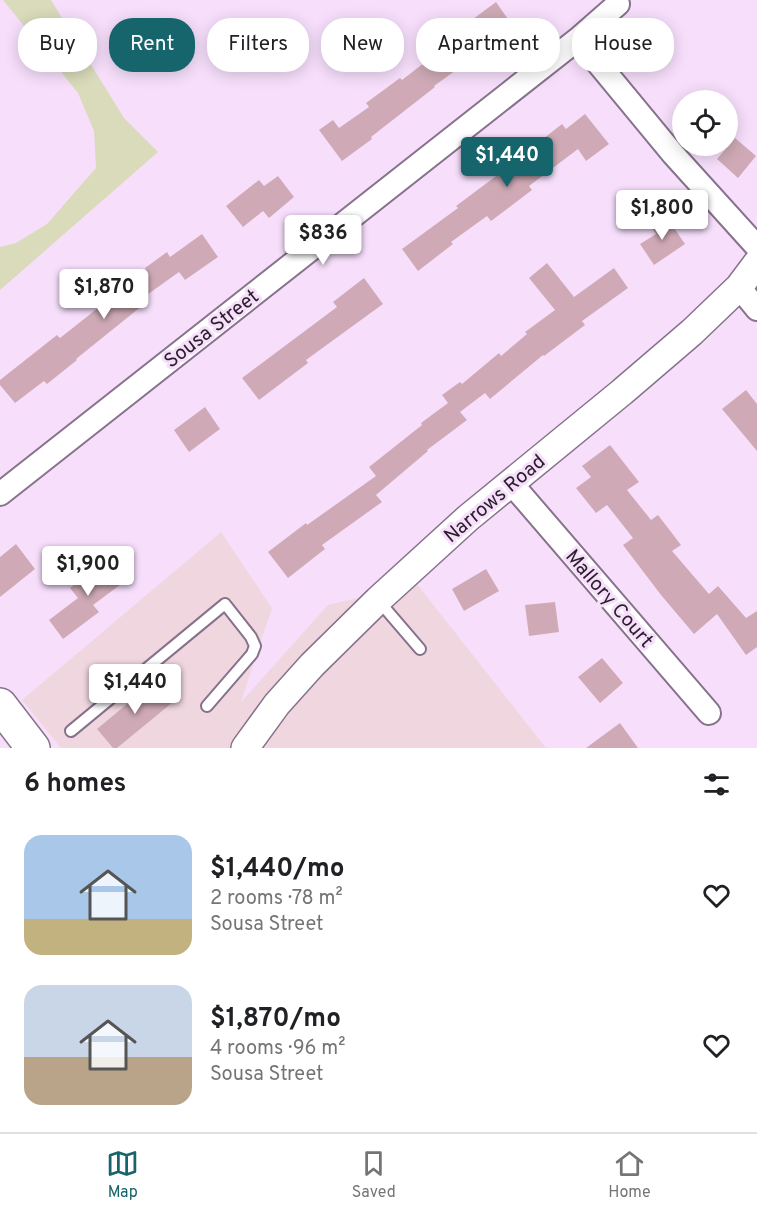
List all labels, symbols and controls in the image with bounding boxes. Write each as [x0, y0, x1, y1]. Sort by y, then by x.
chip: Buy [18, 18, 97, 72]
chip: Rent [109, 18, 195, 72]
chip: Filters [207, 18, 309, 72]
chip: New [321, 18, 404, 72]
chip: Apartment [416, 18, 560, 72]
chip: House [572, 18, 674, 72]
map controls [672, 90, 738, 156]
button: locate [672, 90, 738, 156]
pin: $1,440 [458, 137, 556, 188]
text: $1,440 [475, 143, 539, 169]
pin: $1,800 [613, 190, 711, 241]
text: $1,800 [630, 196, 694, 222]
pin: $836 [287, 215, 359, 266]
text: $836 [299, 221, 347, 247]
pin: $1,870 [55, 269, 153, 320]
text: $1,870 [73, 275, 135, 301]
street label: Sousa Street [160, 284, 265, 375]
street label: Narrows Road [439, 449, 551, 550]
street label: Mallory Court [559, 545, 658, 654]
pin: $1,900 [39, 546, 137, 597]
text: $1,900 [56, 552, 120, 578]
pin: $1,440 [86, 664, 184, 715]
text: $1,440 [103, 670, 167, 696]
text: 6 homes [24, 768, 126, 801]
icon: filters [700, 768, 733, 801]
text: $1,440/mo [210, 853, 345, 886]
icon: home [72, 859, 144, 931]
icon: heart [700, 879, 733, 912]
text: 2 rooms · 78 m² [210, 886, 343, 912]
text: Sousa Street [210, 912, 324, 938]
text: $1,870/mo [210, 1003, 341, 1036]
icon: home [72, 1009, 144, 1081]
icon: heart [700, 1029, 733, 1062]
text: 4 rooms · 96 m² [210, 1036, 345, 1062]
text: Sousa Street [210, 1062, 324, 1088]
tab: Map [106, 1147, 139, 1203]
tab: Saved [352, 1147, 396, 1203]
tab: Home [608, 1147, 651, 1203]

